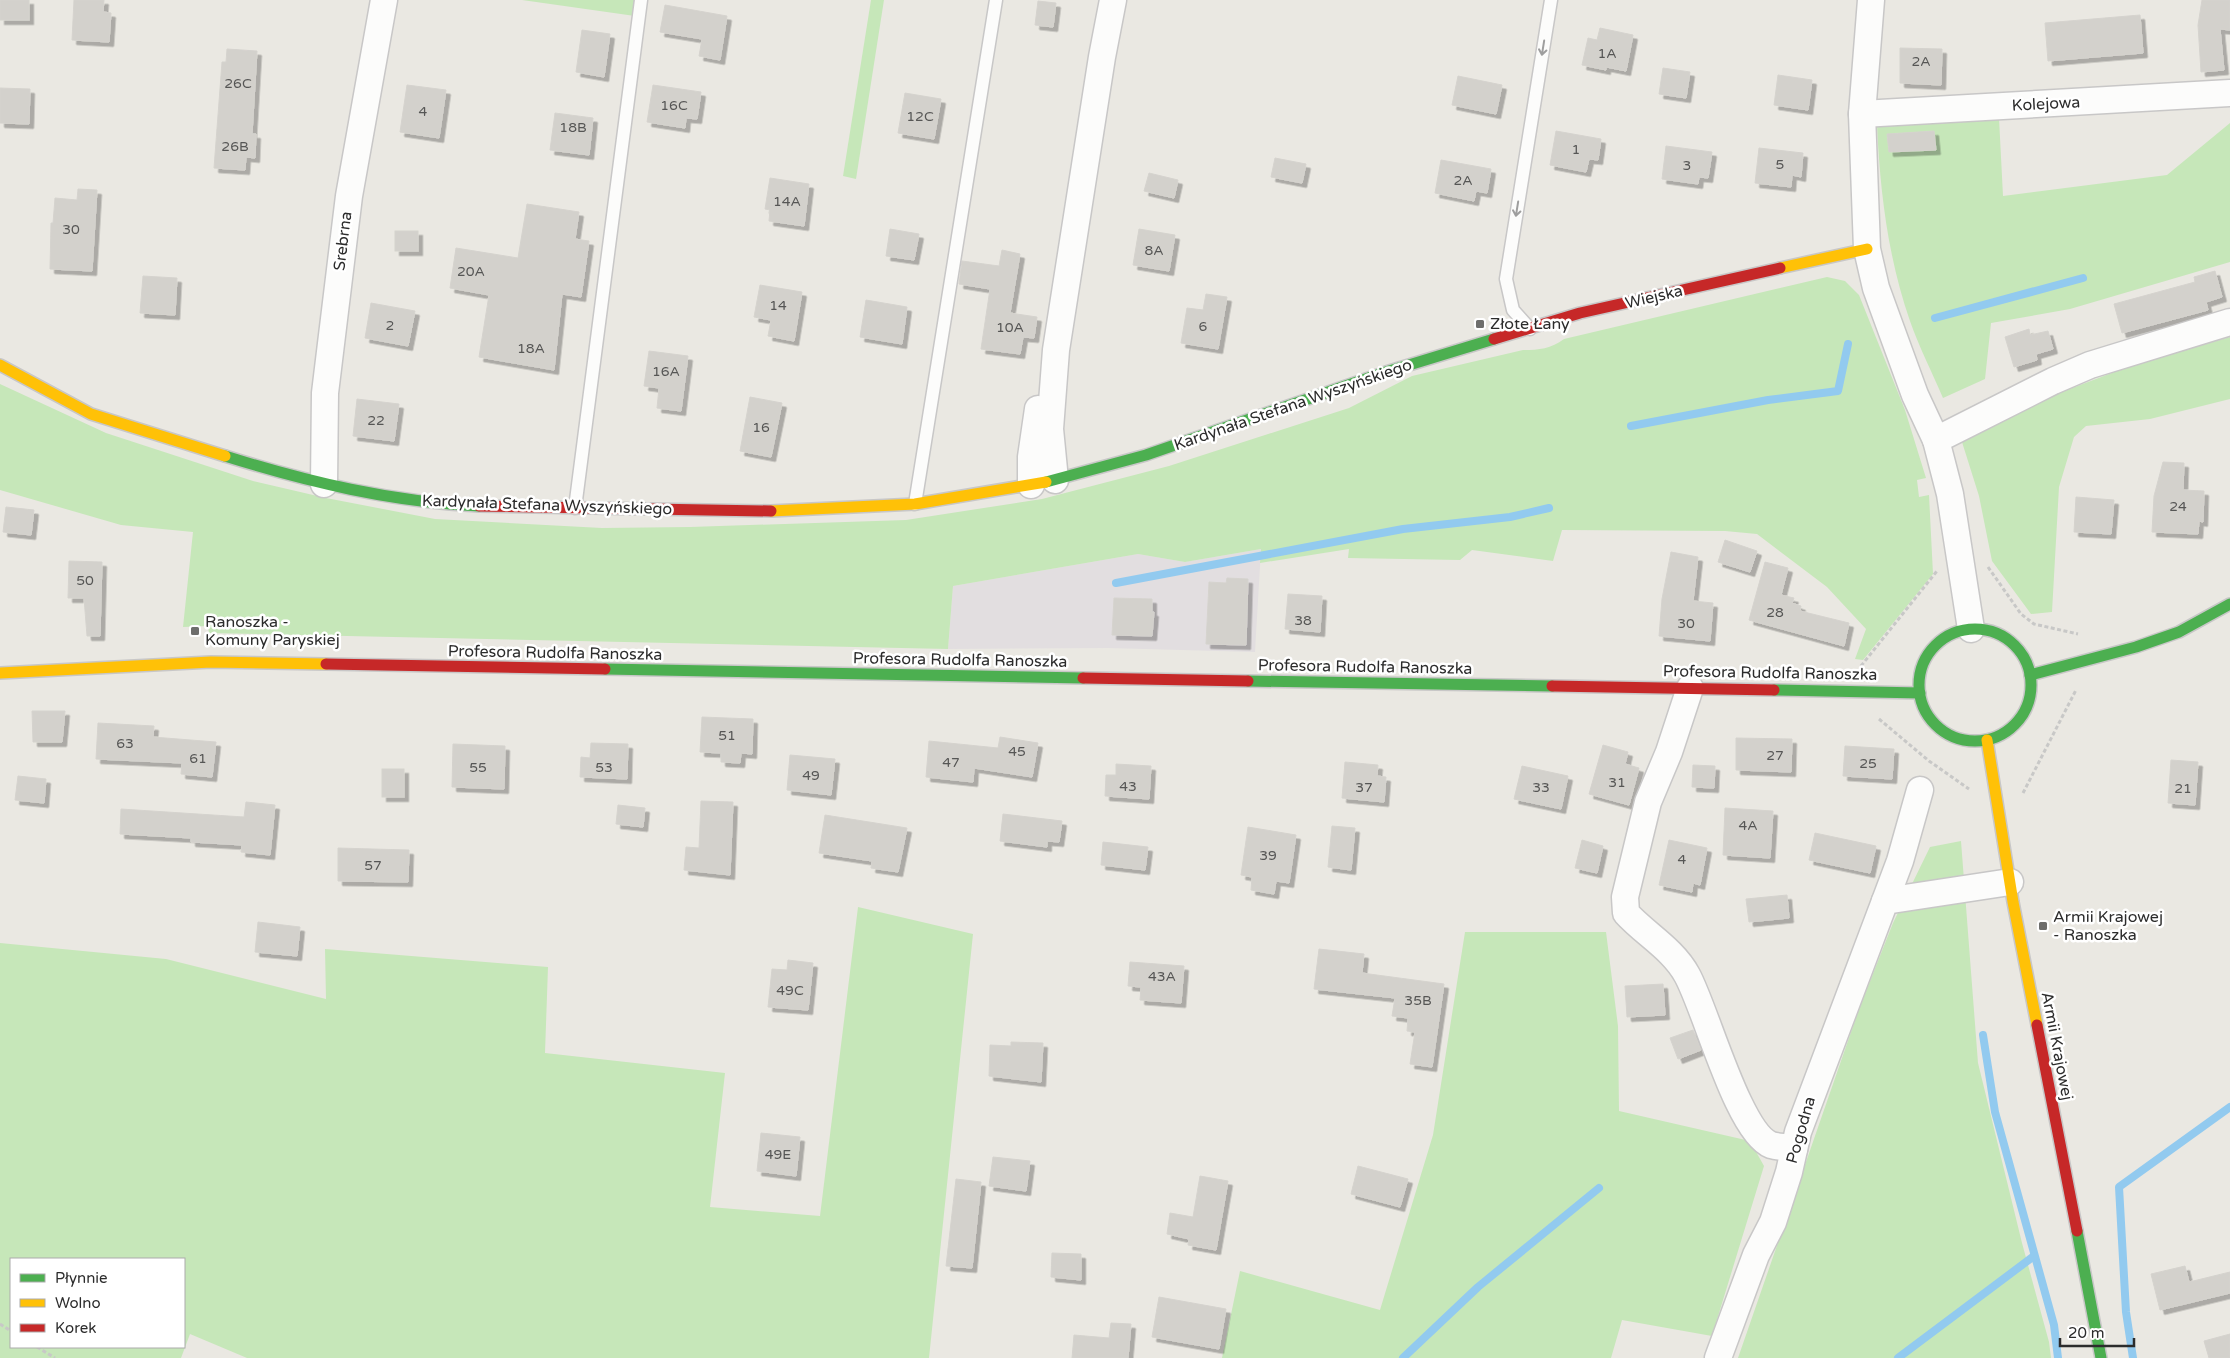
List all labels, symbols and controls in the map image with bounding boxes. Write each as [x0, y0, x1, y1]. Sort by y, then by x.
one-way arrow [1538, 40, 1548, 56]
house number: 1A [1597, 45, 1617, 62]
house number: 2A [1911, 53, 1931, 70]
house number: 26C [224, 75, 252, 92]
street label: Kolejowa [2011, 92, 2081, 116]
house number: 16C [660, 97, 688, 114]
house number: 4 [419, 103, 428, 120]
house number: 12C [906, 108, 934, 125]
house number: 18B [559, 119, 587, 136]
house number: 26B [221, 138, 249, 155]
house number: 1 [1572, 141, 1580, 158]
house number: 5 [1776, 156, 1784, 173]
house number: 3 [1683, 157, 1691, 174]
house number: 2A [1453, 172, 1473, 189]
house number: 14A [773, 193, 801, 210]
one-way arrow [1512, 200, 1522, 216]
street label: Srebrna [329, 210, 357, 272]
house number: 30 [62, 221, 80, 238]
house number: 8A [1144, 242, 1164, 259]
house number: 20A [457, 263, 485, 280]
street label: Wiejska [1623, 281, 1685, 313]
house number: 14 [769, 297, 787, 314]
place label: Złote Łany [1490, 314, 1570, 334]
house number: 2 [386, 317, 394, 334]
house number: 6 [1199, 318, 1208, 335]
marker: Złote Łany [1474, 318, 1486, 330]
house number: 10A [996, 319, 1024, 336]
house number: 18A [517, 340, 545, 357]
street label: Kardynała Stefana Wyszyńskiego [1171, 355, 1415, 455]
house number: 16A [652, 363, 680, 380]
house number: 22 [367, 412, 385, 429]
house number: 16 [752, 419, 770, 436]
street label: Kardynała Stefana Wyszyńskiego [421, 491, 673, 519]
house number: 24 [2169, 498, 2187, 515]
house number: 50 [76, 572, 94, 589]
house number: 28 [1766, 604, 1784, 621]
place label: Ranoszka - Komuny Paryskiej [205, 612, 340, 650]
house number: 38 [1294, 612, 1312, 629]
house number: 30 [1677, 615, 1695, 632]
marker: Ranoszka - Komuny Paryskiej [189, 625, 201, 637]
street label: Profesora Rudolfa Ranoszka [448, 641, 662, 665]
street label: Profesora Rudolfa Ranoszka [853, 648, 1067, 672]
street label: Profesora Rudolfa Ranoszka [1258, 655, 1472, 679]
street label: Profesora Rudolfa Ranoszka [1663, 661, 1877, 685]
house number: 51 [718, 727, 736, 744]
house number: 63 [116, 735, 134, 752]
house number: 45 [1008, 743, 1026, 760]
house number: 27 [1766, 747, 1784, 764]
house number: 61 [189, 750, 207, 767]
house number: 47 [942, 754, 960, 771]
house number: 25 [1859, 755, 1877, 772]
house number: 55 [469, 759, 487, 776]
house number: 53 [595, 759, 613, 776]
house number: 49 [802, 767, 820, 784]
house number: 31 [1608, 774, 1626, 791]
house number: 43 [1119, 778, 1137, 795]
house number: 37 [1355, 779, 1373, 796]
house number: 33 [1532, 779, 1550, 796]
house number: 21 [2174, 780, 2192, 797]
house number: 4A [1738, 817, 1758, 834]
house number: 39 [1259, 847, 1277, 864]
house number: 4 [1678, 851, 1687, 868]
house number: 57 [364, 857, 382, 874]
place label: Armii Krajowej - Ranoszka [2053, 907, 2163, 945]
marker: Armii Krajowej - Ranoszka [2037, 920, 2049, 932]
house number: 43A [1148, 968, 1176, 985]
house number: 49C [776, 982, 804, 999]
street label: Armii Krajowej [2037, 990, 2077, 1102]
house number: 35B [1404, 992, 1432, 1009]
street label: Pogodna [1782, 1094, 1820, 1166]
house number: 49E [765, 1146, 791, 1163]
legend [10, 1258, 185, 1348]
text: Płynnie [55, 1269, 108, 1287]
text: Wolno [55, 1294, 101, 1312]
scale bar [2060, 1316, 2134, 1348]
text: Korek [55, 1319, 96, 1337]
text: 20 m [2068, 1324, 2105, 1342]

